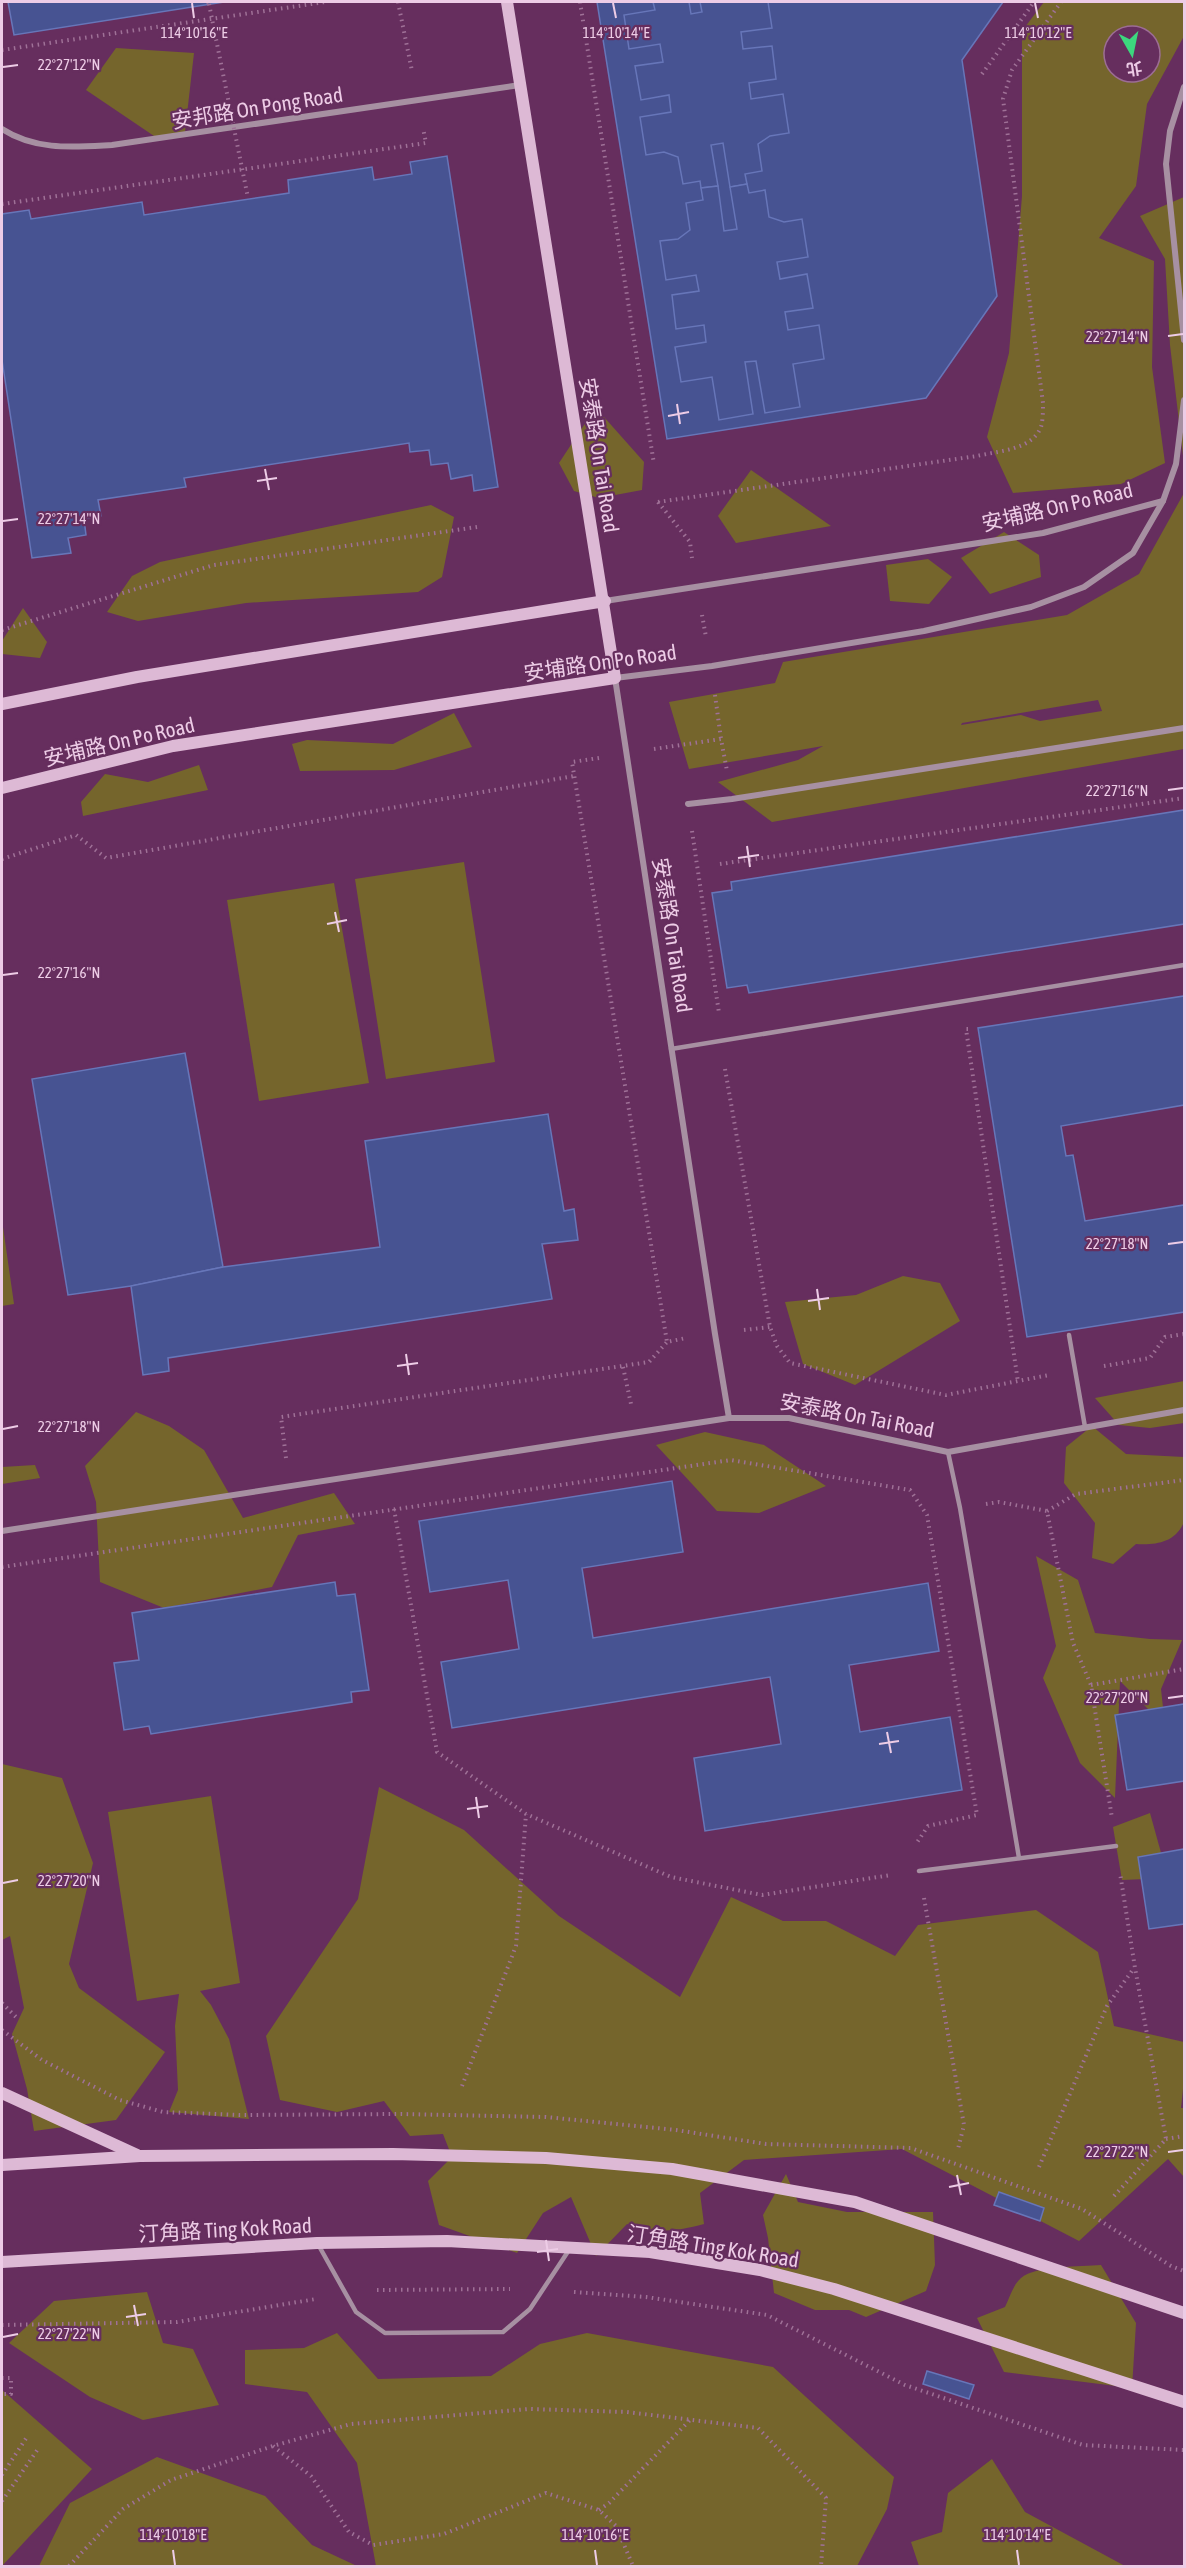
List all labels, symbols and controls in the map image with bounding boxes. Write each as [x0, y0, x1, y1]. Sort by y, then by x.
text: 114°10'16"E [160, 24, 228, 41]
text: 114°10'14"E [582, 24, 650, 41]
text: 114°10'12"E [1004, 24, 1072, 41]
north arrow [1102, 24, 1162, 84]
text: 22°27'12"N [38, 56, 100, 73]
text: 北 [1125, 59, 1144, 79]
street label: 安邦路 On Pong Road [170, 82, 344, 132]
text: 22°27'14"N [1086, 328, 1148, 345]
street label: 安泰路 On Tai Road [576, 376, 624, 534]
street label: 安埔路 On Po Road [979, 477, 1135, 535]
text: 22°27'14"N [38, 510, 100, 527]
street label: 安埔路 On Po Road [522, 639, 678, 685]
street label: 安埔路 On Po Road [41, 712, 197, 770]
text: 22°27'16"N [1086, 782, 1148, 799]
street label: 安泰路 On Tai Road [649, 856, 697, 1014]
text: 22°27'16"N [38, 964, 100, 981]
text: 22°27'18"N [1086, 1235, 1148, 1252]
street label: 安泰路 On Tai Road [778, 1388, 936, 1442]
text: 22°27'18"N [38, 1418, 100, 1435]
text: 22°27'20"N [1086, 1689, 1148, 1706]
text: 22°27'20"N [38, 1872, 100, 1889]
text: 22°27'22"N [1086, 2143, 1148, 2160]
street label: 汀角路 Ting Kok Road [138, 2212, 312, 2246]
street label: 汀角路 Ting Kok Road [625, 2221, 801, 2271]
text: 22°27'22"N [38, 2325, 100, 2342]
text: 114°10'18"E [139, 2526, 207, 2543]
text: 114°10'16"E [561, 2526, 629, 2543]
text: 114°10'14"E [983, 2526, 1051, 2543]

